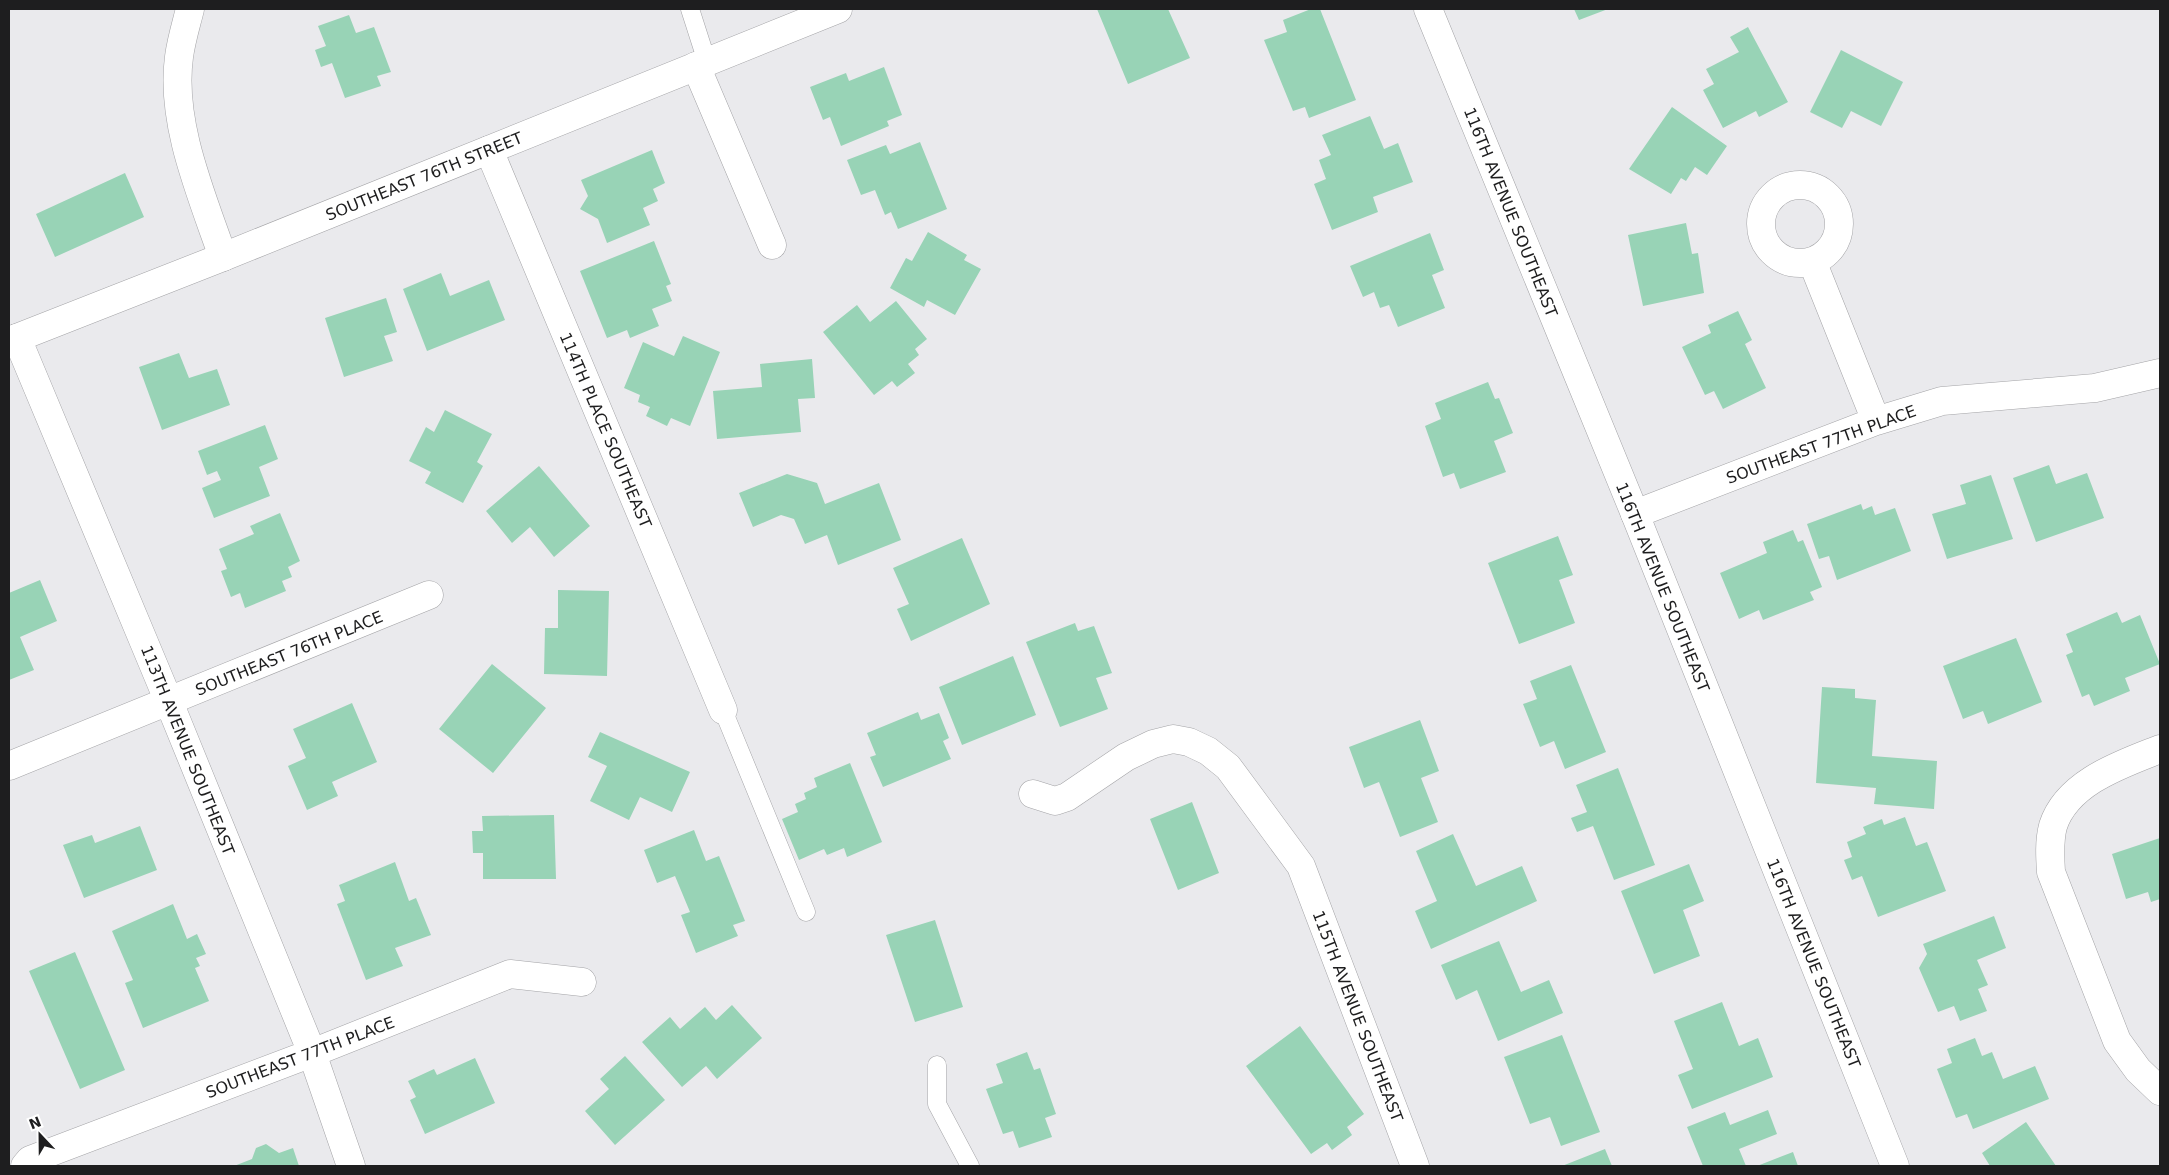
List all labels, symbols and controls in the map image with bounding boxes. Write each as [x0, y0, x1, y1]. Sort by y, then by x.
street label: 116TH AVENUE SOUTHEAST [1460, 105, 1561, 320]
street label: SOUTHEAST 76TH STREET [323, 128, 526, 225]
street label: 114TH PLACE SOUTHEAST [556, 330, 656, 531]
street label: SOUTHEAST 77TH PLACE [1724, 401, 1919, 488]
street label: 116TH AVENUE SOUTHEAST [1612, 480, 1713, 695]
street label: SOUTHEAST 76TH PLACE [193, 607, 386, 700]
street label: 113TH AVENUE SOUTHEAST [137, 643, 238, 858]
street label: 116TH AVENUE SOUTHEAST [1763, 856, 1864, 1071]
street label: 115TH AVENUE SOUTHEAST [1308, 908, 1407, 1125]
street label: SOUTHEAST 77TH PLACE [203, 1013, 397, 1102]
north arrow [15, 1110, 65, 1160]
text: N [27, 1113, 44, 1133]

